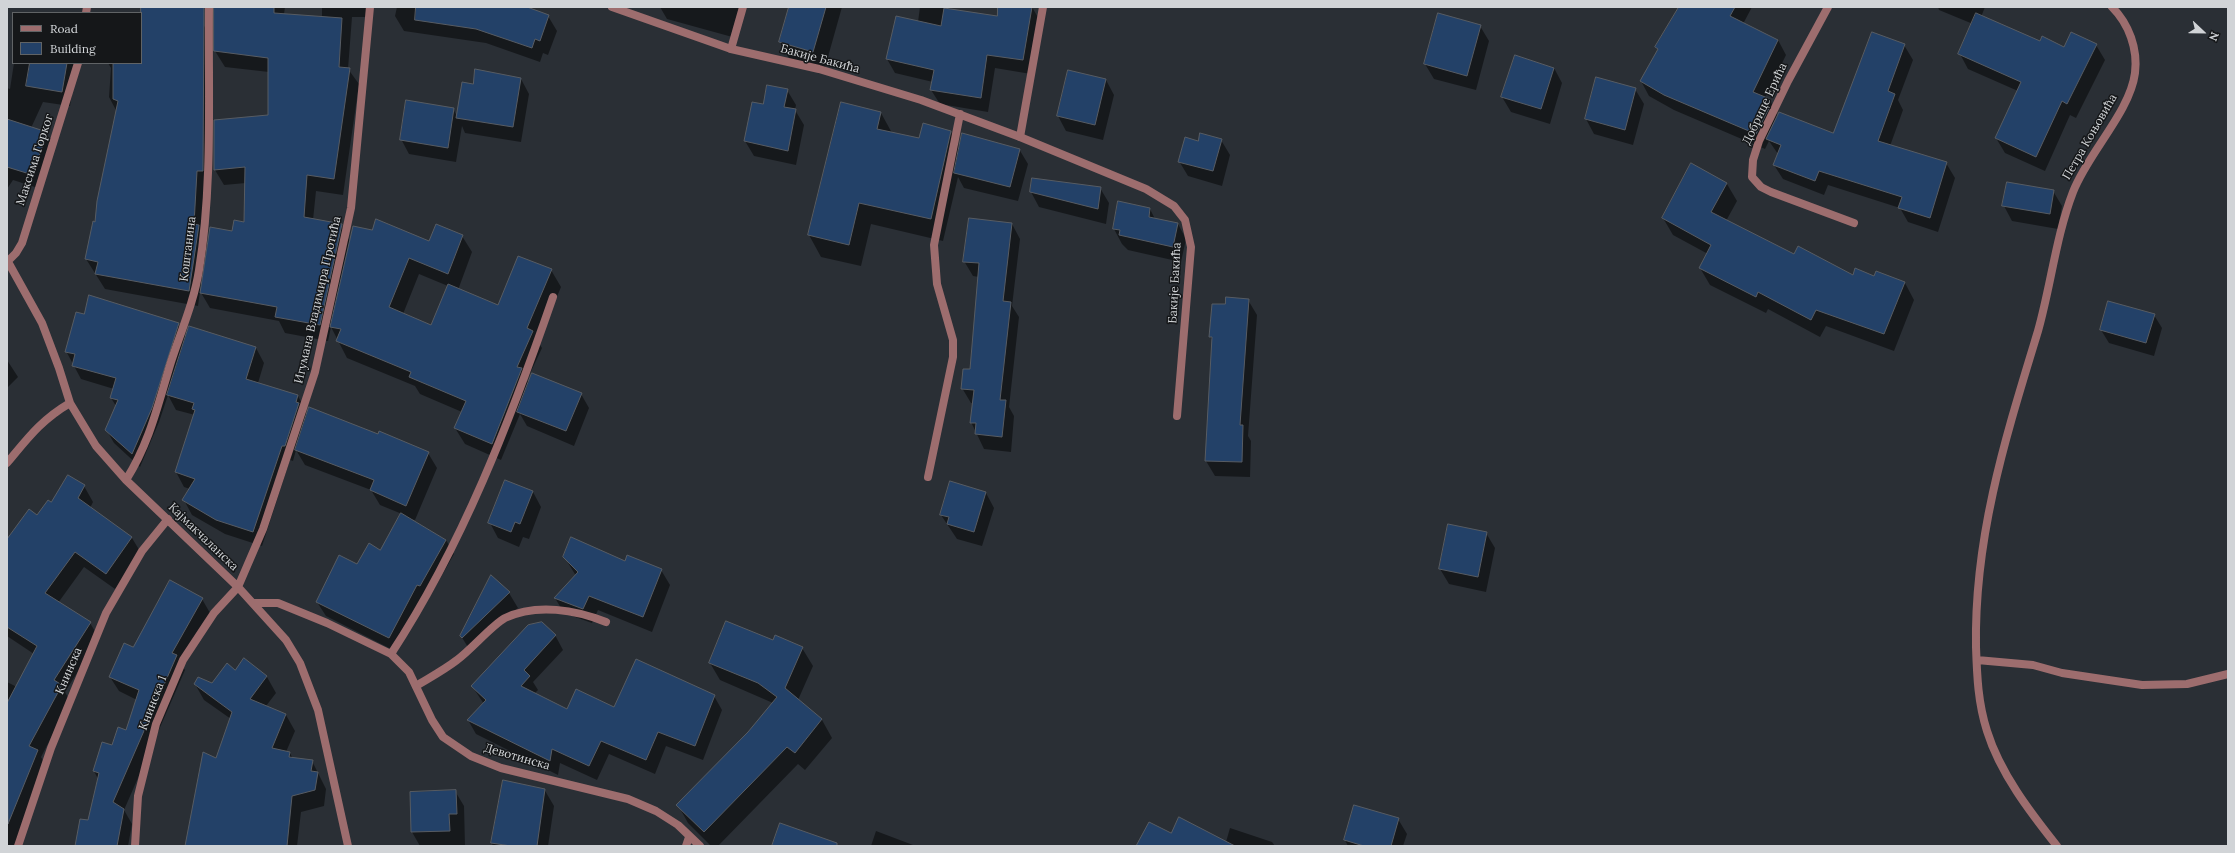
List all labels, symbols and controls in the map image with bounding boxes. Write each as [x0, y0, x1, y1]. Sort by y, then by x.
legend [12, 12, 142, 64]
north arrow [2183, 12, 2223, 52]
text: Road [50, 21, 78, 36]
text: N [2206, 30, 2222, 43]
text: Building [50, 41, 96, 56]
street label: Бакије Бакића [779, 42, 861, 76]
street label: Добрице Ерића [1740, 61, 1790, 147]
street label: Петра Коњовића [2060, 92, 2120, 182]
street label: Максима Горког [13, 113, 57, 207]
street label: Коштанина [177, 215, 199, 283]
street label: Игумана Владимира Протића [292, 215, 344, 385]
street label: Бакије Бакића [1166, 242, 1184, 324]
street label: Кајмакчаланска [165, 500, 241, 574]
street label: Книнска [53, 645, 85, 697]
street label: Книнска 1 [136, 674, 170, 732]
street label: Девотинска [482, 741, 552, 773]

